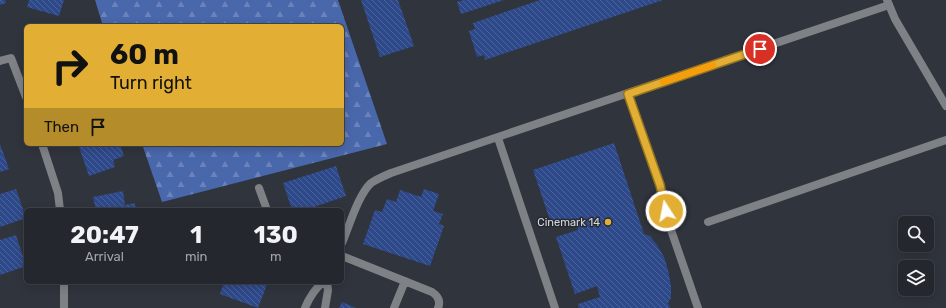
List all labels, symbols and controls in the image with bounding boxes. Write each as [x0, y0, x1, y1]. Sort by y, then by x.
pin [743, 32, 777, 66]
text: 60 m [110, 38, 179, 71]
icon: arrive [749, 38, 771, 60]
icon: right [44, 40, 96, 92]
text: Turn right [110, 72, 192, 94]
icon: arrive [87, 116, 109, 138]
text: Then [44, 118, 79, 136]
position arrow [645, 190, 687, 232]
place label: Cinemark 14 [537, 216, 600, 229]
map controls [898, 216, 934, 296]
button: search [898, 216, 934, 252]
marker: Cinemark 14 [603, 217, 613, 227]
text: 20:47 [70, 221, 139, 249]
text: 1 [190, 221, 202, 249]
text: 130 [254, 221, 298, 249]
text: Arrival [85, 249, 124, 264]
text: min [185, 249, 208, 264]
text: m [270, 249, 282, 264]
button: layers [898, 260, 934, 296]

